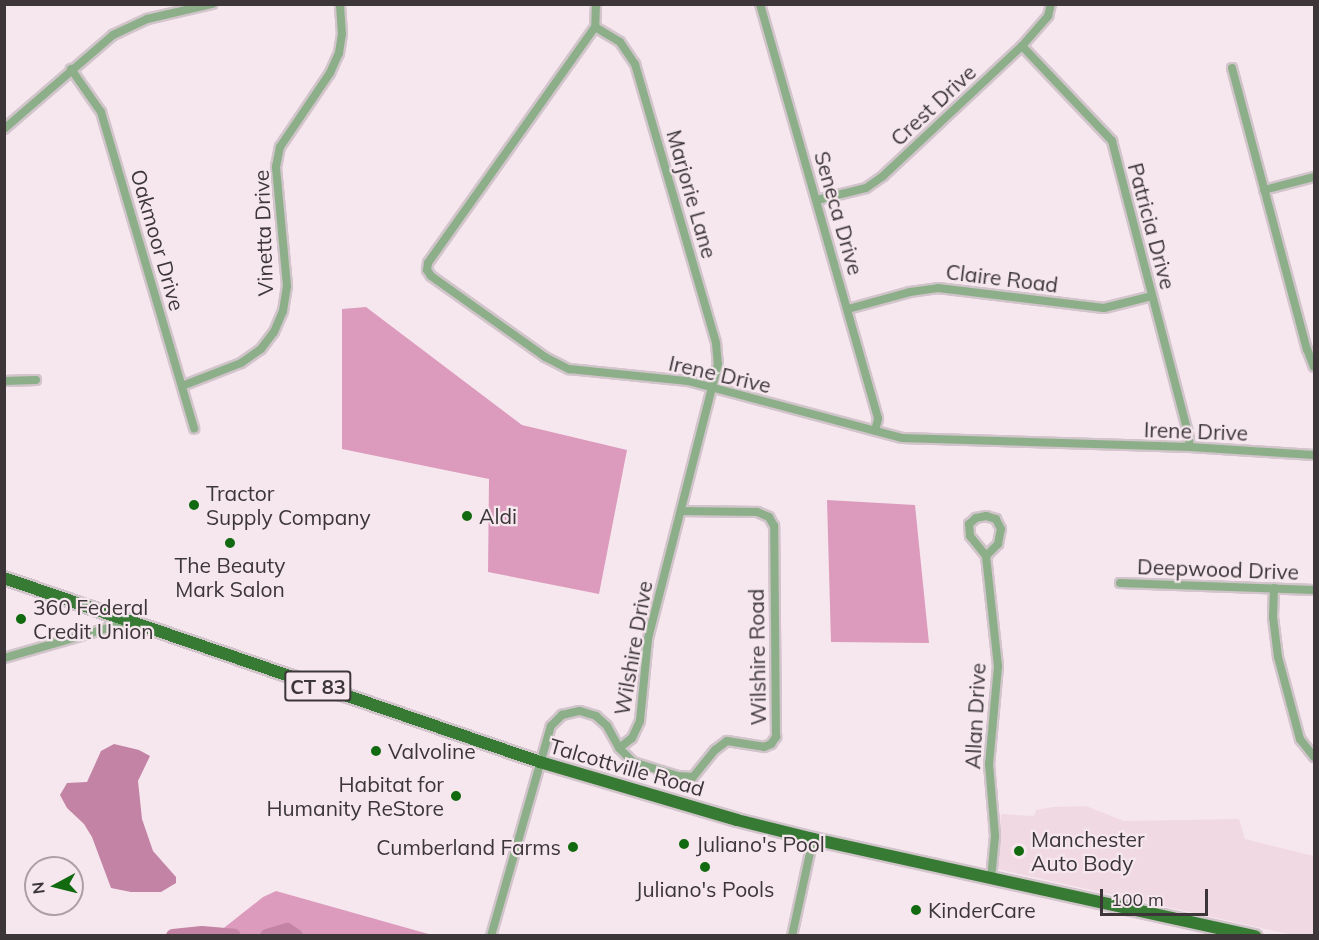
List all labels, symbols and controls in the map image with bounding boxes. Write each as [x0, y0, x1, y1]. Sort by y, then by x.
street label: Crest Drive [885, 59, 981, 151]
street label: Marjorie Lane [662, 127, 722, 261]
street label: Seneca Drive [809, 148, 869, 278]
street label: Patricia Drive [1123, 160, 1181, 292]
street label: Oakmoor Drive [126, 166, 190, 314]
street label: Vinetta Drive [248, 169, 278, 297]
street label: Claire Road [944, 259, 1060, 297]
street label: Irene Drive [666, 350, 774, 398]
street label: Irene Drive [1143, 417, 1249, 445]
place label: Tractor Supply Company [206, 480, 371, 530]
marker: Tractor Supply Company [187, 498, 201, 512]
place label: Aldi [479, 503, 517, 529]
marker: Aldi [460, 509, 474, 523]
marker: The Beauty Mark Salon [223, 536, 237, 550]
place label: The Beauty Mark Salon [175, 552, 285, 602]
street label: Deepwood Drive [1137, 554, 1299, 584]
street label: Wilshire Drive [609, 579, 657, 717]
street label: Wilshire Road [743, 588, 771, 726]
place label: 360 Federal Credit Union [33, 594, 154, 644]
marker: 360 Federal Credit Union [14, 612, 28, 626]
street label: Allan Drive [960, 662, 990, 770]
road number: CT 83 [284, 669, 352, 703]
street label: Talcottville Road [547, 733, 707, 801]
place label: Valvoline [388, 738, 476, 764]
marker: Valvoline [369, 744, 383, 758]
place label: Habitat for Humanity ReStore [266, 771, 444, 821]
marker: Habitat for Humanity ReStore [449, 789, 463, 803]
place label: Manchester Auto Body [1031, 826, 1145, 876]
place label: Juliano's Pool [696, 831, 825, 857]
place label: Cumberland Farms [376, 834, 561, 860]
marker: Juliano's Pool [677, 837, 691, 851]
marker: Cumberland Farms [566, 840, 580, 854]
marker: Manchester Auto Body [1012, 844, 1026, 858]
north arrow [24, 856, 84, 916]
marker: Juliano's Pools [698, 860, 712, 874]
place label: Juliano's Pools [635, 876, 775, 902]
scale bar [1103, 877, 1211, 915]
text: N [27, 881, 49, 895]
text: 100 m [1111, 888, 1164, 911]
place label: KinderCare [928, 897, 1036, 923]
marker: KinderCare [909, 903, 923, 917]

